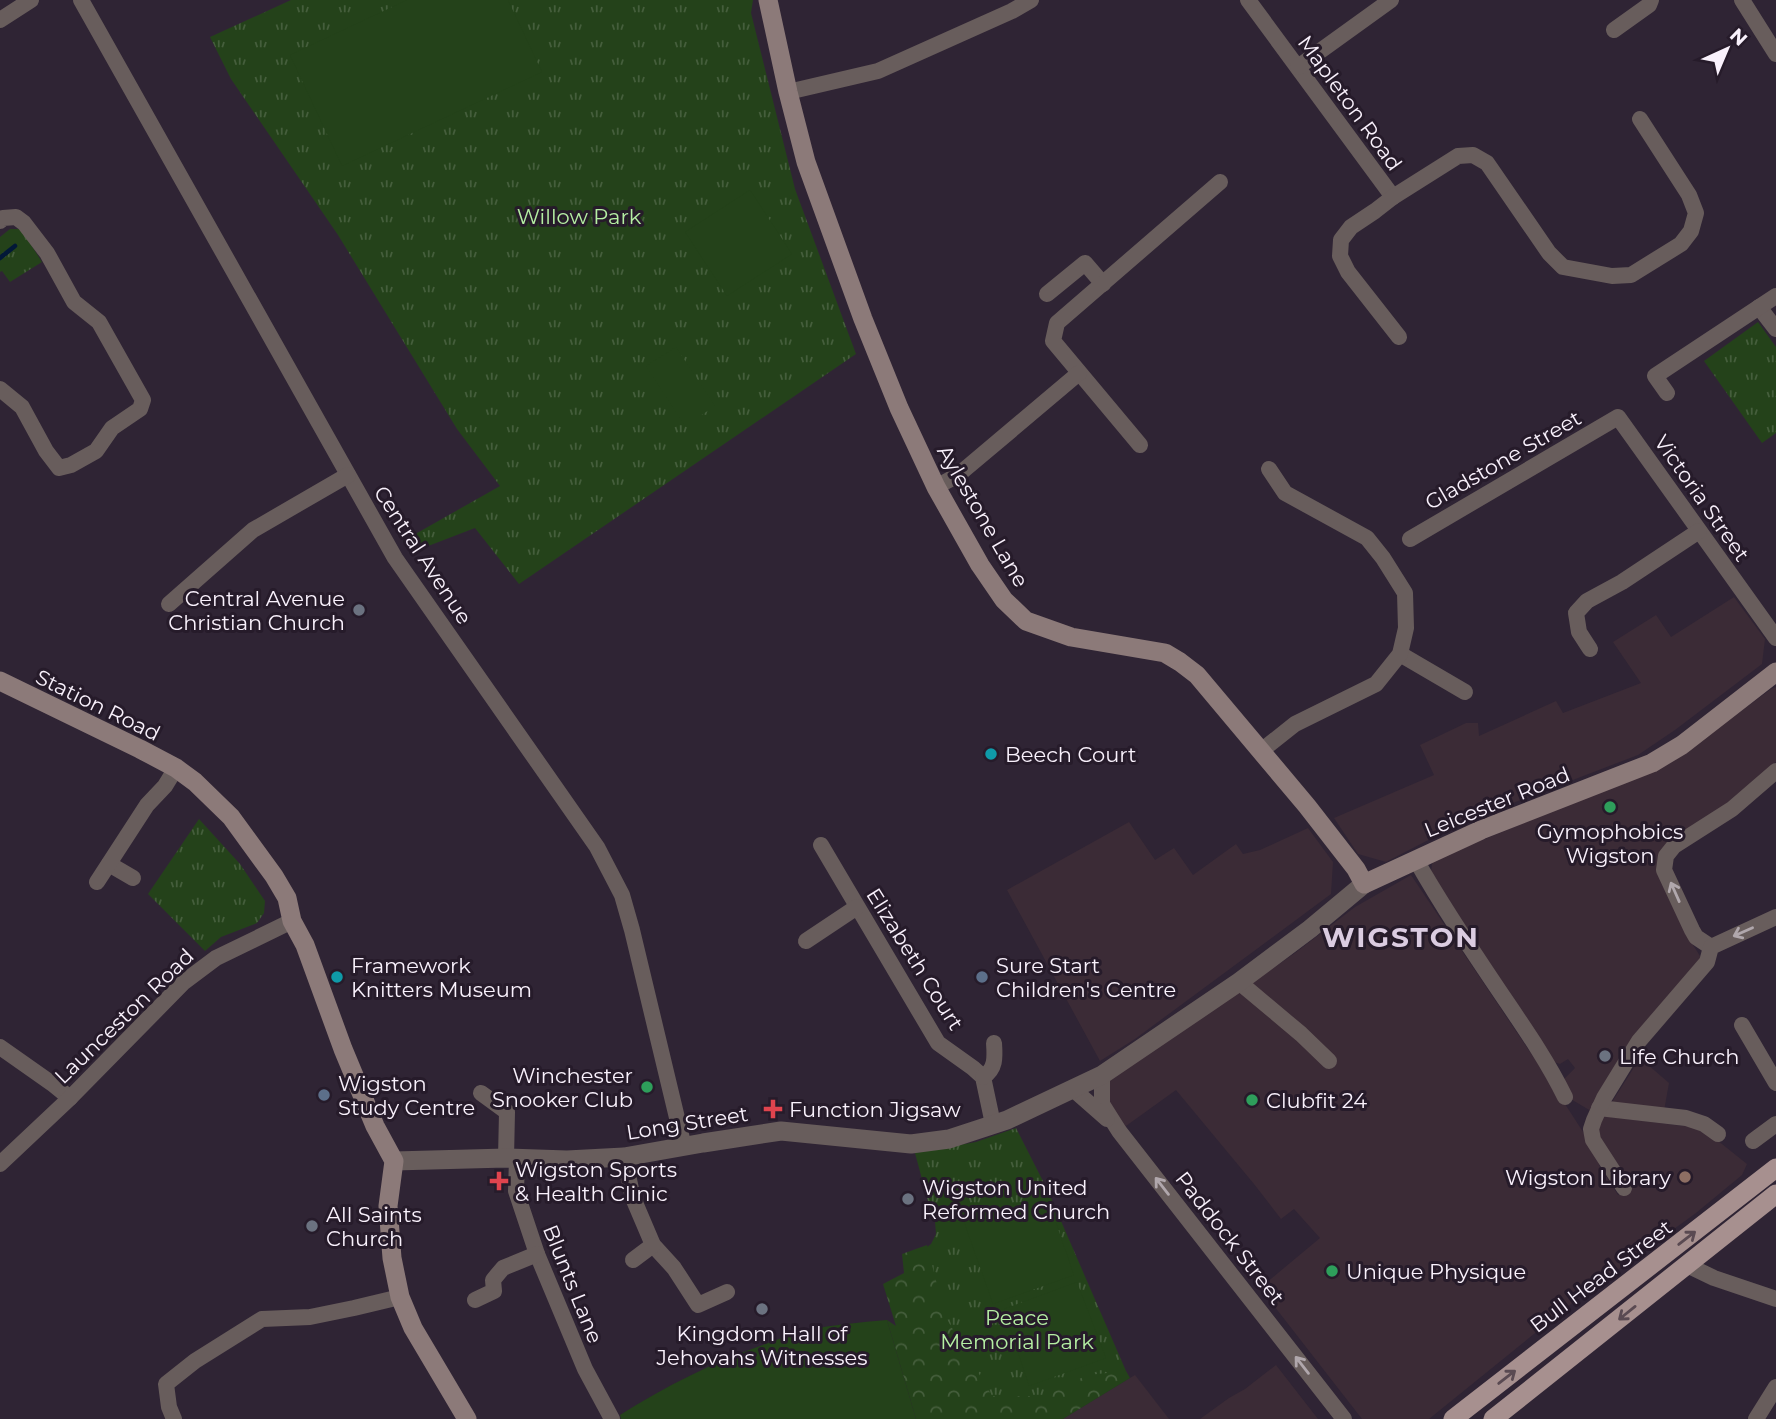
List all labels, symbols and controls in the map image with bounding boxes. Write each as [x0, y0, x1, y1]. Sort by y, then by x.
north arrow [1692, 14, 1762, 84]
text: N [1725, 24, 1752, 51]
street label: Mapleton Road [1293, 31, 1407, 175]
park label: Willow Park [517, 204, 642, 229]
street label: Gladstone Street [1421, 405, 1585, 515]
street label: Victoria Street [1649, 430, 1755, 566]
street label: Aylestone Lane [932, 441, 1034, 591]
street label: Central Avenue [369, 481, 477, 629]
place label: Central Avenue Christian Church [168, 586, 345, 635]
marker: Central Avenue Christian Church [351, 602, 367, 618]
street label: Station Road [32, 664, 164, 746]
place label: Beech Court [1005, 742, 1137, 767]
marker: Beech Court [983, 746, 999, 762]
street label: Leicester Road [1421, 761, 1573, 843]
marker: Gymophobics Wigston [1602, 799, 1618, 815]
place label: Gymophobics Wigston [1537, 819, 1683, 868]
one-way arrow [1667, 882, 1680, 903]
street label: Elizabeth Court [861, 883, 969, 1035]
district label: WIGSTON [1322, 920, 1480, 954]
one-way arrow [1733, 926, 1755, 939]
street label: Launceston Road [49, 943, 199, 1089]
place label: Framework Knitters Museum [351, 953, 532, 1002]
place label: Sure Start Children's Centre [996, 953, 1176, 1002]
marker: Framework Knitters Museum [329, 969, 345, 985]
marker: Sure Start Children's Centre [974, 969, 990, 985]
place label: Life Church [1619, 1044, 1739, 1069]
marker: Life Church [1597, 1048, 1613, 1064]
place label: Winchester Snooker Club [492, 1063, 633, 1112]
place label: Wigston Study Centre [338, 1071, 475, 1120]
marker: Winchester Snooker Club [639, 1079, 655, 1095]
marker: Wigston Study Centre [316, 1087, 332, 1103]
place label: Clubfit 24 [1266, 1088, 1367, 1113]
marker: Clubfit 24 [1244, 1092, 1260, 1108]
place label: Function Jigsaw [789, 1097, 961, 1122]
marker: Function Jigsaw [763, 1099, 783, 1119]
street label: Long Street [624, 1101, 750, 1145]
place label: Wigston Sports & Health Clinic [515, 1157, 677, 1206]
place label: Wigston Library [1505, 1165, 1672, 1190]
street label: Paddock Street [1170, 1166, 1290, 1310]
marker: Wigston Library [1677, 1169, 1693, 1185]
marker: Wigston Sports & Health Clinic [489, 1171, 509, 1191]
place label: Wigston United Reformed Church [922, 1175, 1110, 1224]
one-way arrow [1155, 1177, 1170, 1196]
marker: Wigston United Reformed Church [900, 1191, 916, 1207]
place label: All Saints Church [326, 1202, 422, 1251]
street label: Bull Head Street [1525, 1214, 1677, 1338]
marker: All Saints Church [304, 1218, 320, 1234]
street label: Blunts Lane [538, 1221, 608, 1347]
one-way arrow [1678, 1231, 1696, 1246]
place label: Unique Physique [1346, 1259, 1526, 1284]
marker: Unique Physique [1324, 1263, 1340, 1279]
marker: Kingdom Hall of Jehovahs Witnesses [754, 1301, 770, 1317]
park label: Peace Memorial Park [940, 1305, 1094, 1354]
one-way arrow [1618, 1305, 1636, 1321]
place label: Kingdom Hall of Jehovahs Witnesses [656, 1321, 867, 1370]
one-way arrow [1295, 1357, 1310, 1375]
one-way arrow [1497, 1369, 1515, 1384]

